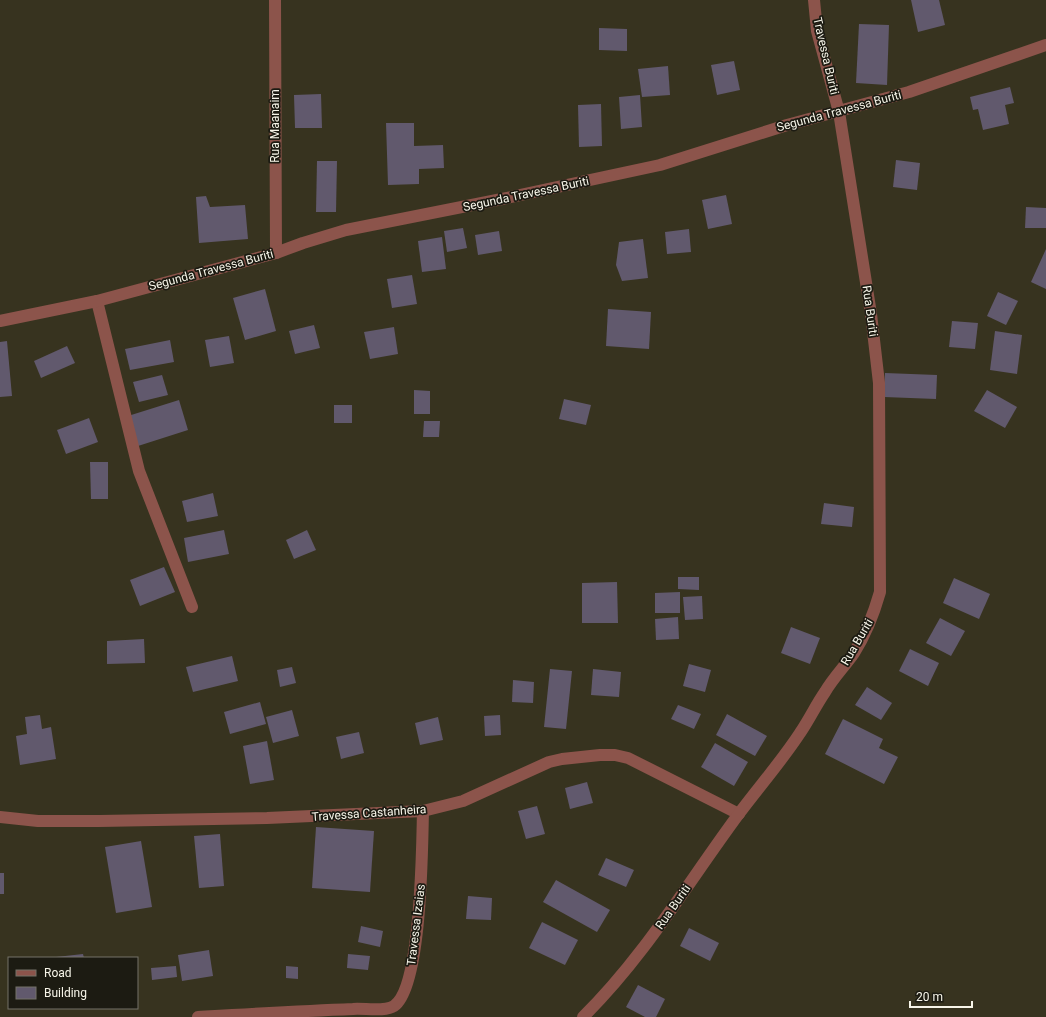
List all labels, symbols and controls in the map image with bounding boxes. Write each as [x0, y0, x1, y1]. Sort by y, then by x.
street label: Travessa Buriti [810, 16, 842, 96]
street label: Segunda Travessa Buriti [775, 88, 903, 134]
street label: Rua Maanaim [268, 89, 282, 163]
street label: Segunda Travessa Buriti [462, 174, 590, 214]
street label: Segunda Travessa Buriti [147, 247, 275, 293]
street label: Rua Buriti [859, 285, 881, 338]
street label: Rua Buriti [838, 616, 876, 668]
street label: Travessa Castanheira [311, 802, 427, 824]
street label: Rua Buriti [653, 882, 694, 932]
street label: Travessa Izaias [404, 883, 428, 967]
legend [8, 957, 138, 1009]
text: Road [44, 966, 72, 980]
scale bar [910, 983, 972, 1009]
text: Building [44, 986, 87, 1000]
text: 20 m [916, 990, 943, 1004]

